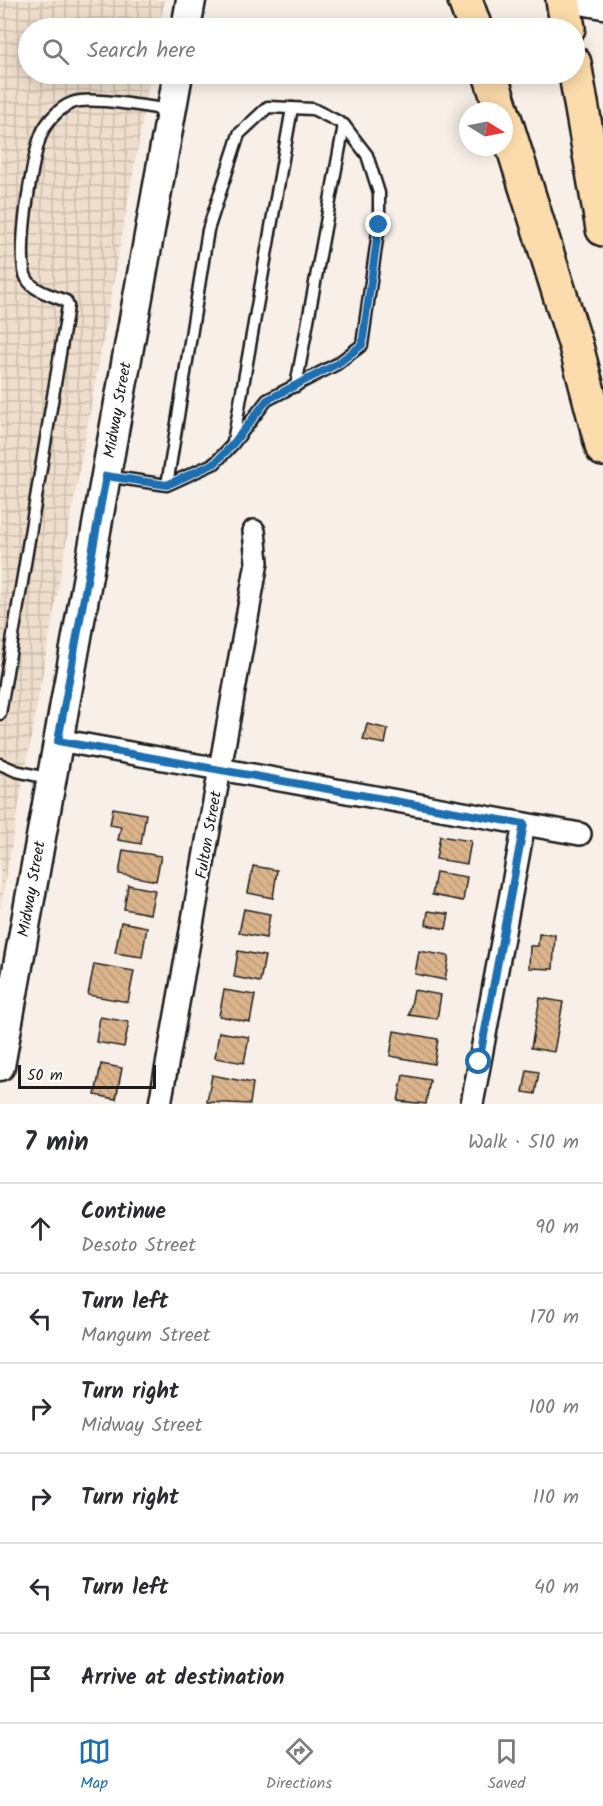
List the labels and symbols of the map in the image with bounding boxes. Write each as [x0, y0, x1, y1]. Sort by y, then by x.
north arrow [459, 102, 513, 156]
route end [365, 211, 391, 237]
street label: Midway Street [97, 359, 139, 460]
street label: Fulton Street [189, 788, 229, 881]
street label: Midway Street [11, 838, 53, 939]
route start [465, 1048, 491, 1074]
scale bar [18, 1062, 156, 1090]

